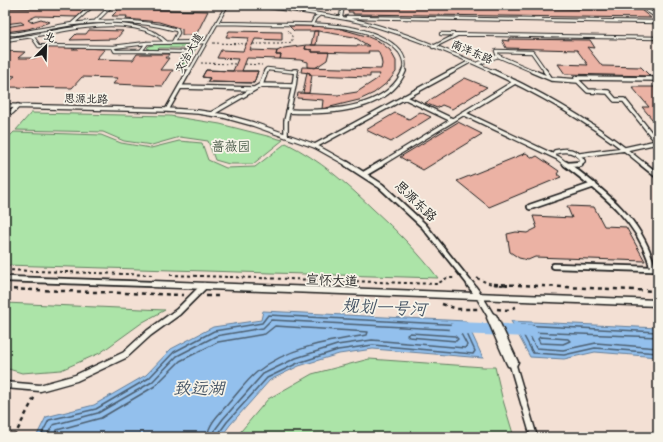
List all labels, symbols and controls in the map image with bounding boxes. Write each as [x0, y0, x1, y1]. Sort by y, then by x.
north arrow [26, 26, 66, 66]
text: 北 [41, 26, 58, 48]
street label: 文治大道 [170, 29, 208, 77]
street label: 南洋东路 [448, 35, 496, 69]
street label: 思源北路 [64, 89, 108, 109]
park label: 蔷薇园 [211, 135, 251, 158]
street label: 思源东路 [389, 175, 443, 227]
street label: 宣怀大道 [306, 268, 358, 292]
water label: 规划一号河 [341, 290, 430, 324]
water label: 致远湖 [174, 373, 226, 403]

